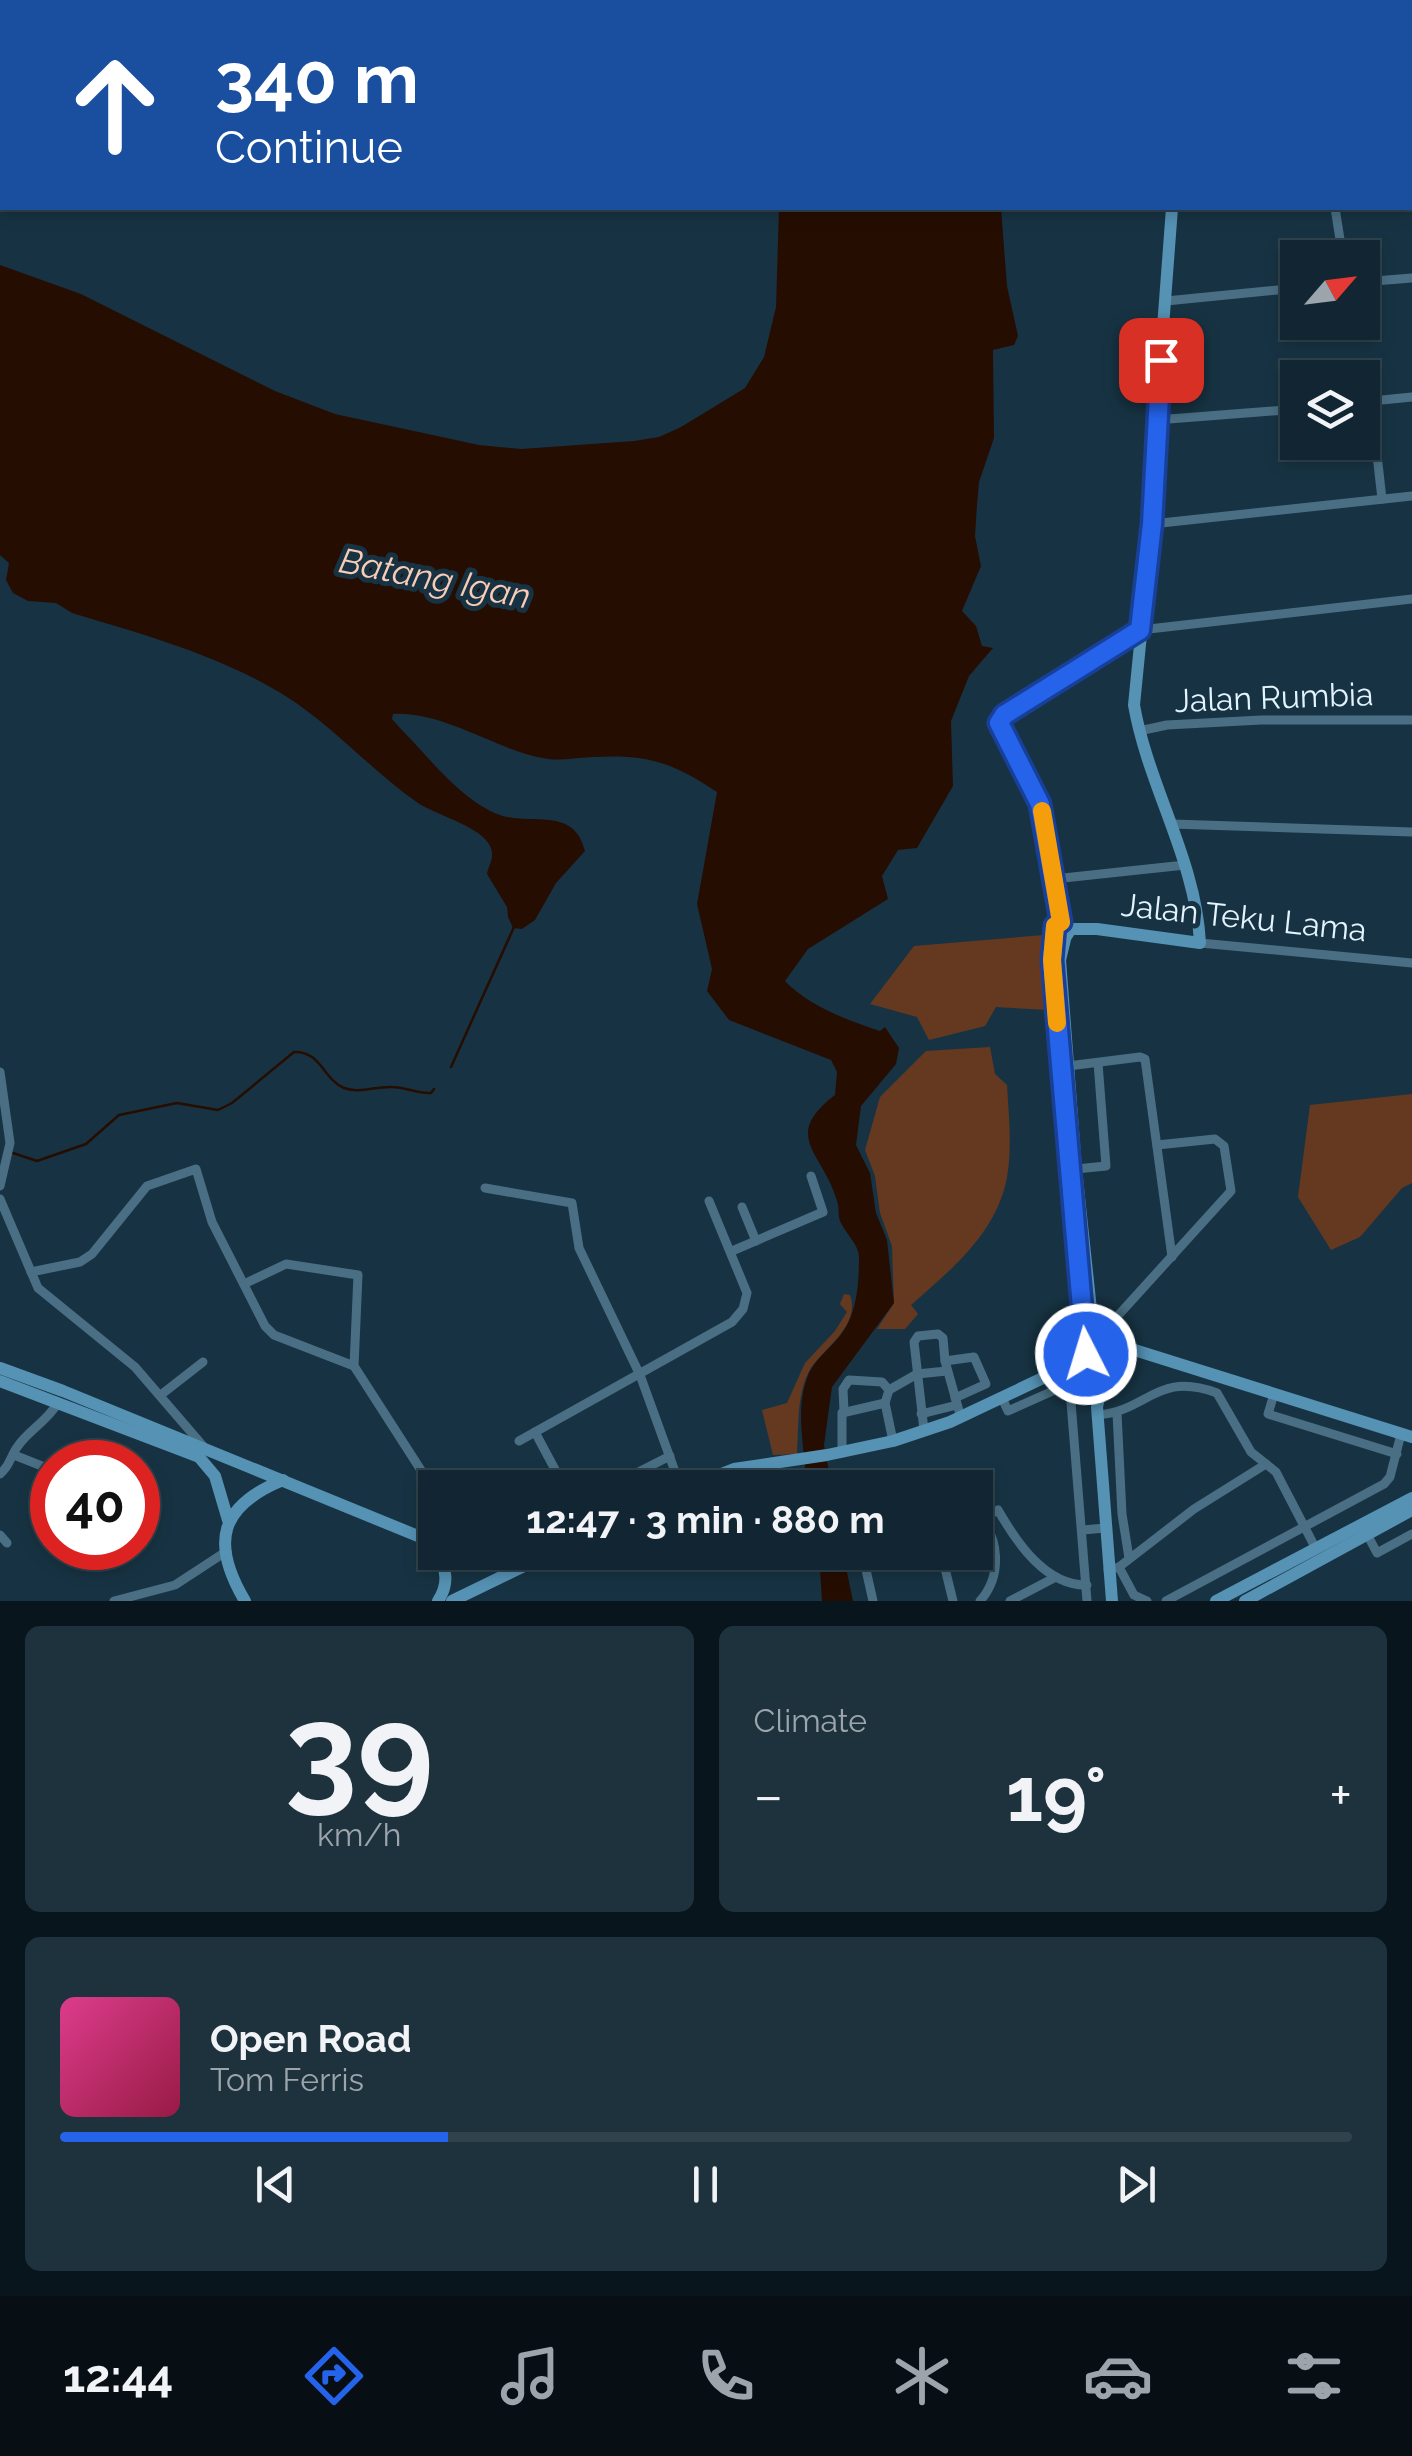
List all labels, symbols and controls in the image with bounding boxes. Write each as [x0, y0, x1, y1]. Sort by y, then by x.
text: 340 m [215, 37, 419, 119]
icon: ahead [50, 40, 180, 170]
text: Continue [215, 121, 403, 174]
north arrow [1280, 240, 1380, 340]
map controls [1280, 240, 1380, 460]
pin [1119, 318, 1204, 403]
icon: arrive [1134, 333, 1189, 388]
button: layers [1280, 360, 1380, 460]
water label: Batang Igan [336, 539, 534, 617]
street label: Jalan Rumbia [1174, 675, 1374, 719]
street label: Jalan Teku Lama [1120, 886, 1368, 948]
position arrow [1034, 1302, 1138, 1406]
speed limit sign: 40 [30, 1440, 160, 1570]
text: 12:47 · 3 min · 880 m [526, 1497, 885, 1542]
text: 39 [285, 1675, 434, 1827]
text: Climate [754, 1702, 867, 1739]
text: 19° [1006, 1750, 1106, 1839]
text: − [754, 1763, 783, 1828]
text: + [1329, 1763, 1352, 1828]
text: km/h [317, 1816, 401, 1853]
text: Open Road [210, 2016, 411, 2061]
text: Tom Ferris [210, 2061, 364, 2098]
icon: previous [248, 2157, 303, 2212]
icon: pause [678, 2157, 733, 2212]
icon: next [1109, 2157, 1164, 2212]
icon: directions [299, 2341, 369, 2411]
icon: music [495, 2341, 565, 2411]
icon: phone [691, 2341, 761, 2411]
icon: climate [887, 2341, 957, 2411]
icon: car [1083, 2341, 1153, 2411]
icon: filters [1279, 2341, 1349, 2411]
text: 12:44 [63, 2350, 173, 2403]

